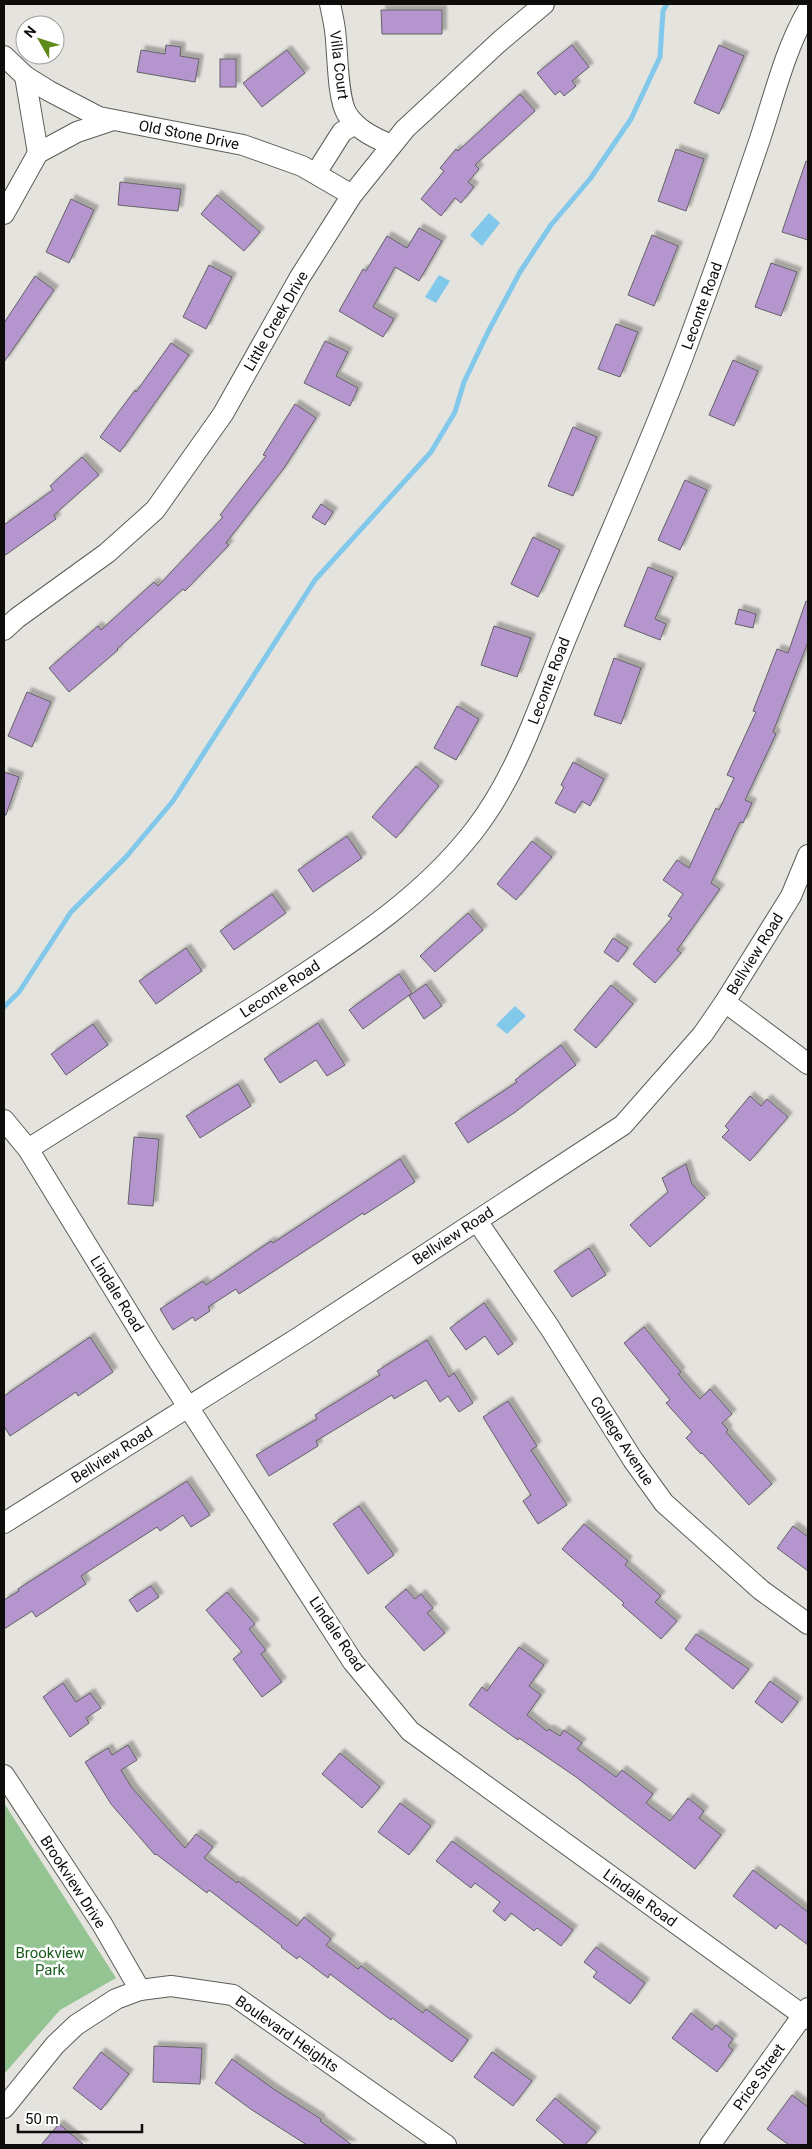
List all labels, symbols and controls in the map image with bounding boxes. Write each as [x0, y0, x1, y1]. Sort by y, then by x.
north arrow [15, 15, 65, 65]
text: N [21, 23, 39, 41]
street label: Villa Court [326, 29, 352, 101]
street label: Old Stone Drive [137, 116, 241, 154]
street label: Leconte Road [678, 260, 726, 352]
street label: Little Creek Drive [240, 268, 312, 374]
street label: Leconte Road [524, 635, 574, 727]
street label: Bellview Road [723, 910, 787, 998]
street label: Leconte Road [237, 956, 323, 1022]
street label: Bellview Road [409, 1203, 497, 1269]
street label: Lindale Road [86, 1253, 148, 1335]
street label: College Avenue [586, 1393, 658, 1489]
street label: Bellview Road [68, 1423, 156, 1487]
street label: Lindale Road [305, 1593, 369, 1675]
street label: Brookview Drive [36, 1832, 110, 1932]
street label: Lindale Road [600, 1865, 680, 1931]
park label: Brookview Park [15, 1944, 85, 1979]
street label: Boulevard Heights [232, 1992, 342, 2076]
street label: Price Street [729, 2040, 789, 2114]
scale bar [18, 2102, 141, 2134]
text: 50 m [25, 2110, 59, 2128]

